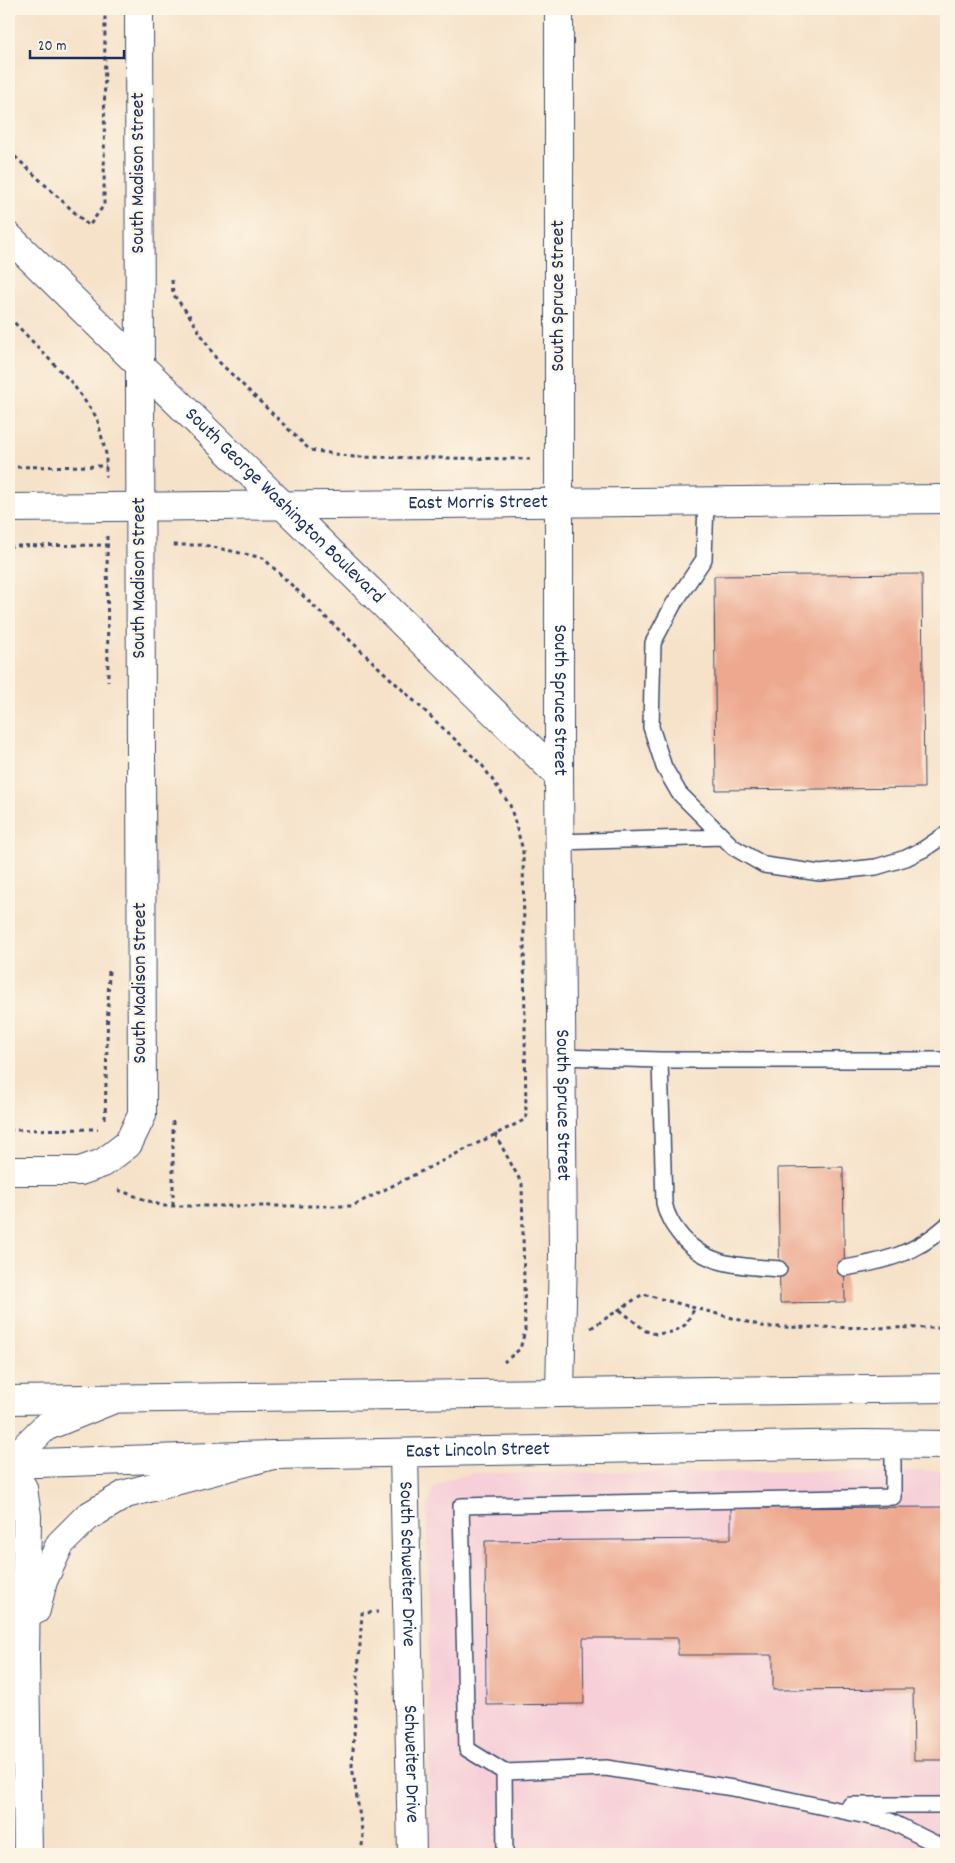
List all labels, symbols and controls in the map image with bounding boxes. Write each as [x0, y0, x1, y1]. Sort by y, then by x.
scale bar [30, 28, 124, 60]
text: 20 m [38, 36, 66, 58]
street label: South Madison Street [125, 92, 153, 254]
street label: South Spruce Street [545, 220, 573, 372]
street label: South George Washington Boulevard [178, 402, 390, 611]
street label: East Morris Street [408, 489, 548, 518]
street label: South Madison Street [126, 497, 154, 659]
street label: South Spruce Street [545, 624, 573, 776]
street label: South Madison Street [127, 902, 155, 1064]
street label: South Spruce Street [547, 1029, 576, 1181]
street label: East Lincoln Street [405, 1436, 550, 1467]
street label: South Schweiter Drive [391, 1481, 422, 1647]
street label: Schweiter Drive [395, 1705, 425, 1824]

